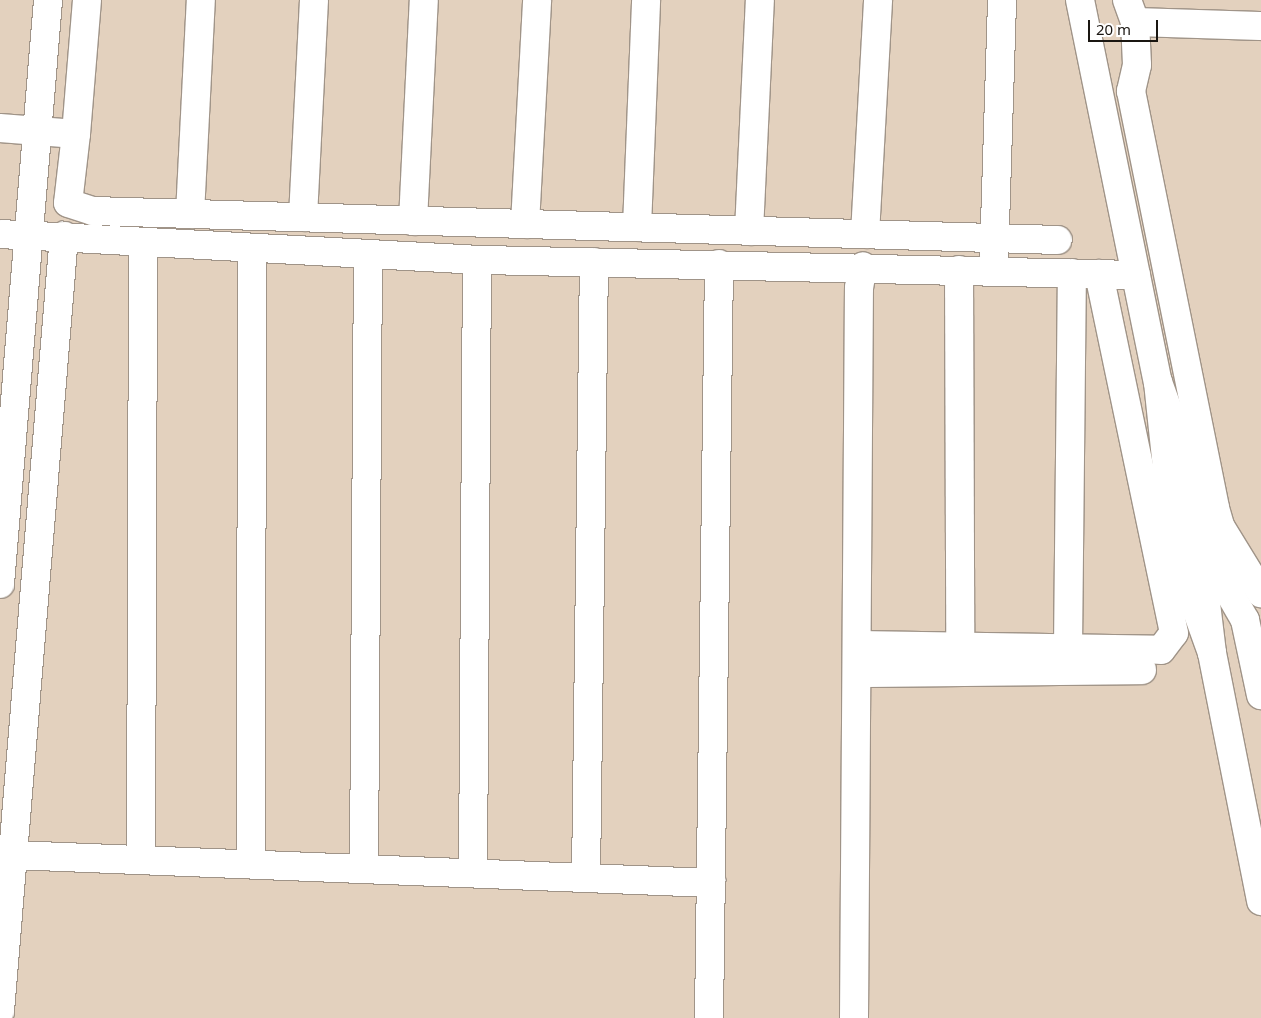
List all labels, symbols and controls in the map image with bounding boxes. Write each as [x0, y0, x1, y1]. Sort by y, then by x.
scale bar [1091, 10, 1161, 42]
text: 20 m [1096, 19, 1131, 39]

